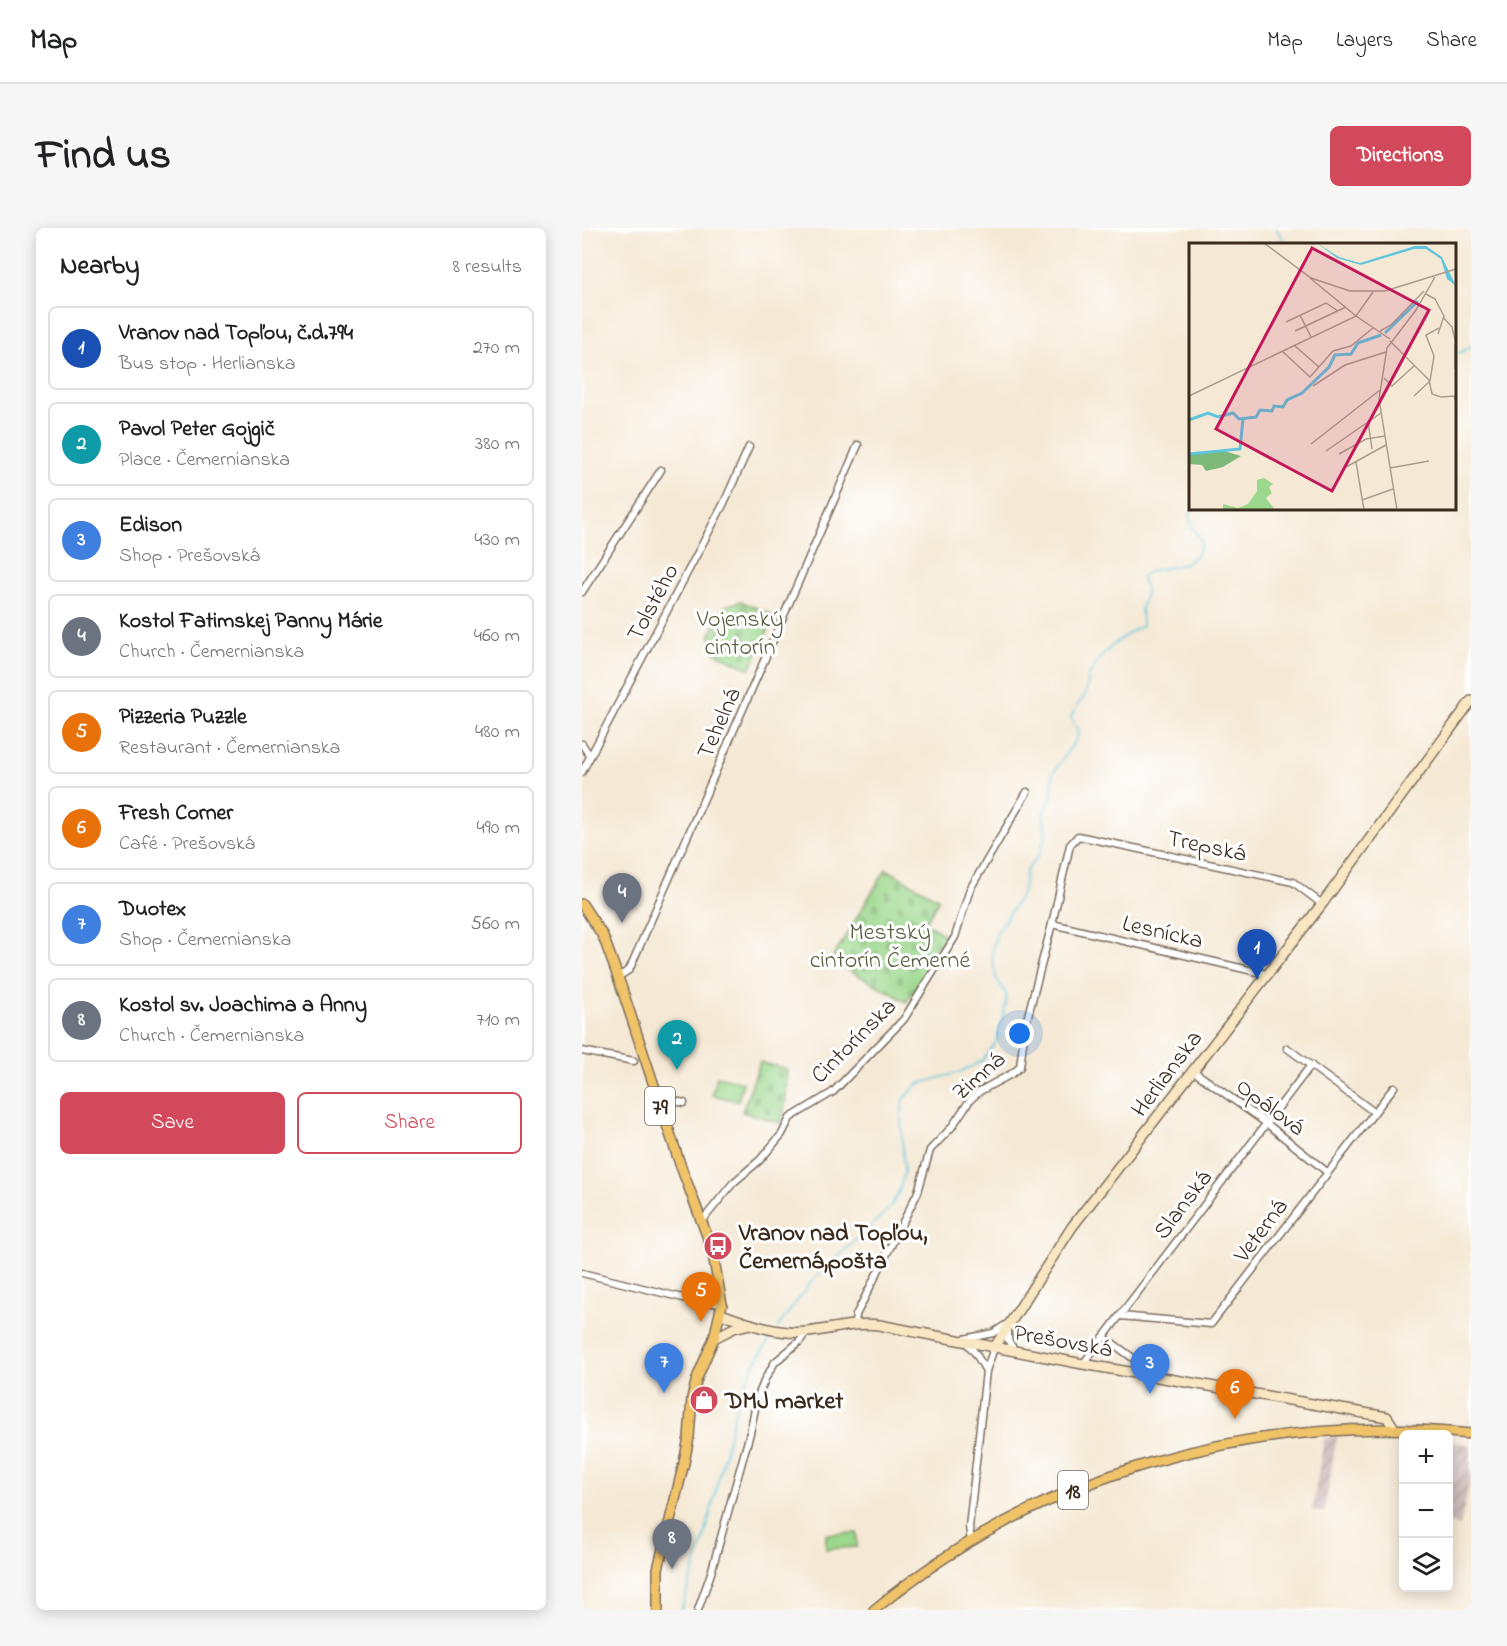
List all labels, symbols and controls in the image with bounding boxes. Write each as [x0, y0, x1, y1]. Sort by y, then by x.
text: Map [30, 21, 77, 62]
text: Map [1267, 26, 1303, 56]
text: Layers [1336, 26, 1393, 56]
text: Share [1426, 26, 1477, 56]
text: Find us [36, 126, 171, 187]
button: Directions [1330, 126, 1471, 186]
inset map [1189, 243, 1456, 510]
text: Nearby [60, 248, 139, 286]
text: 8 results [453, 253, 522, 282]
text: Vranov nad Topľou, č.d.794 [119, 318, 353, 350]
text: 1 [78, 334, 85, 363]
text: 270 m [473, 334, 520, 363]
text: Bus stop · Herlianska [119, 350, 296, 379]
text: Pavol Peter Gojgič [119, 414, 274, 446]
text: 2 [77, 430, 86, 459]
text: 380 m [475, 430, 520, 459]
text: Place · Čemernianska [119, 446, 290, 475]
text: Edison [119, 510, 182, 542]
text: 3 [77, 526, 86, 555]
text: 430 m [474, 526, 520, 555]
text: Shop · Prešovská [119, 542, 260, 571]
street label: Tolstého [619, 558, 689, 648]
park label: Vojenský cintorín [696, 603, 783, 666]
text: Kostol Fatimskej Panny Márie [119, 606, 383, 638]
text: 4 [77, 622, 86, 651]
text: 460 m [474, 622, 520, 651]
text: Church · Čemernianska [119, 638, 304, 667]
street label: Tehelná [689, 683, 751, 765]
text: Pizzeria Puzzle [119, 702, 247, 734]
text: 5 [76, 718, 87, 747]
text: 480 m [475, 718, 520, 747]
text: Restaurant · Čemernianska [119, 734, 340, 763]
text: Fresh Corner [119, 798, 233, 830]
text: 6 [77, 814, 86, 843]
text: 490 m [477, 814, 520, 843]
street label: Trepská [1164, 822, 1249, 873]
text: Café · Prešovská [119, 830, 255, 859]
pin: 4 [602, 874, 642, 923]
text: Duotex [119, 894, 186, 926]
street label: Lesnícka [1118, 907, 1206, 960]
text: 7 [77, 910, 86, 939]
text: 560 m [471, 910, 520, 939]
park label: Mestský cintorín Čemerné [810, 916, 970, 979]
text: Shop · Čemernianska [119, 926, 291, 955]
pin: 1 [1238, 930, 1276, 979]
text: Kostol sv. Joachima a Anny [119, 990, 367, 1022]
street label: Cintorínska [804, 991, 906, 1093]
text: 8 [78, 1006, 85, 1035]
text: 710 m [476, 1006, 520, 1035]
your location [1005, 1019, 1034, 1048]
pin: 2 [658, 1020, 697, 1070]
text: Church · Čemernianska [119, 1022, 304, 1051]
street label: Herlianska [1124, 1024, 1212, 1125]
street label: Zimná [945, 1044, 1014, 1110]
street label: Opálová [1227, 1070, 1312, 1146]
road number: 79 [645, 1087, 675, 1125]
button: Save [60, 1092, 285, 1154]
button: Share [297, 1092, 522, 1154]
street label: Slanská [1146, 1163, 1222, 1248]
street label: Veterná [1226, 1192, 1298, 1272]
place label: Vranov nad Topľou, Čemerná,pošta [738, 1217, 927, 1280]
bus stop icon: Vranov nad Topľou, Čemerná,pošta [702, 1230, 734, 1262]
pin: 5 [682, 1272, 720, 1322]
street label: Prešovská [1011, 1317, 1115, 1368]
pin: 7 [644, 1344, 683, 1393]
pin: 3 [1130, 1344, 1170, 1394]
pin: 6 [1216, 1370, 1254, 1419]
shop icon: DMJ market [688, 1384, 720, 1416]
place label: DMJ market [724, 1385, 844, 1420]
map controls [1399, 1430, 1453, 1592]
button: + [1399, 1430, 1453, 1484]
road number: 18 [1058, 1471, 1088, 1509]
button: − [1399, 1484, 1453, 1538]
pin: 8 [652, 1520, 692, 1569]
button: layers [1399, 1538, 1453, 1592]

